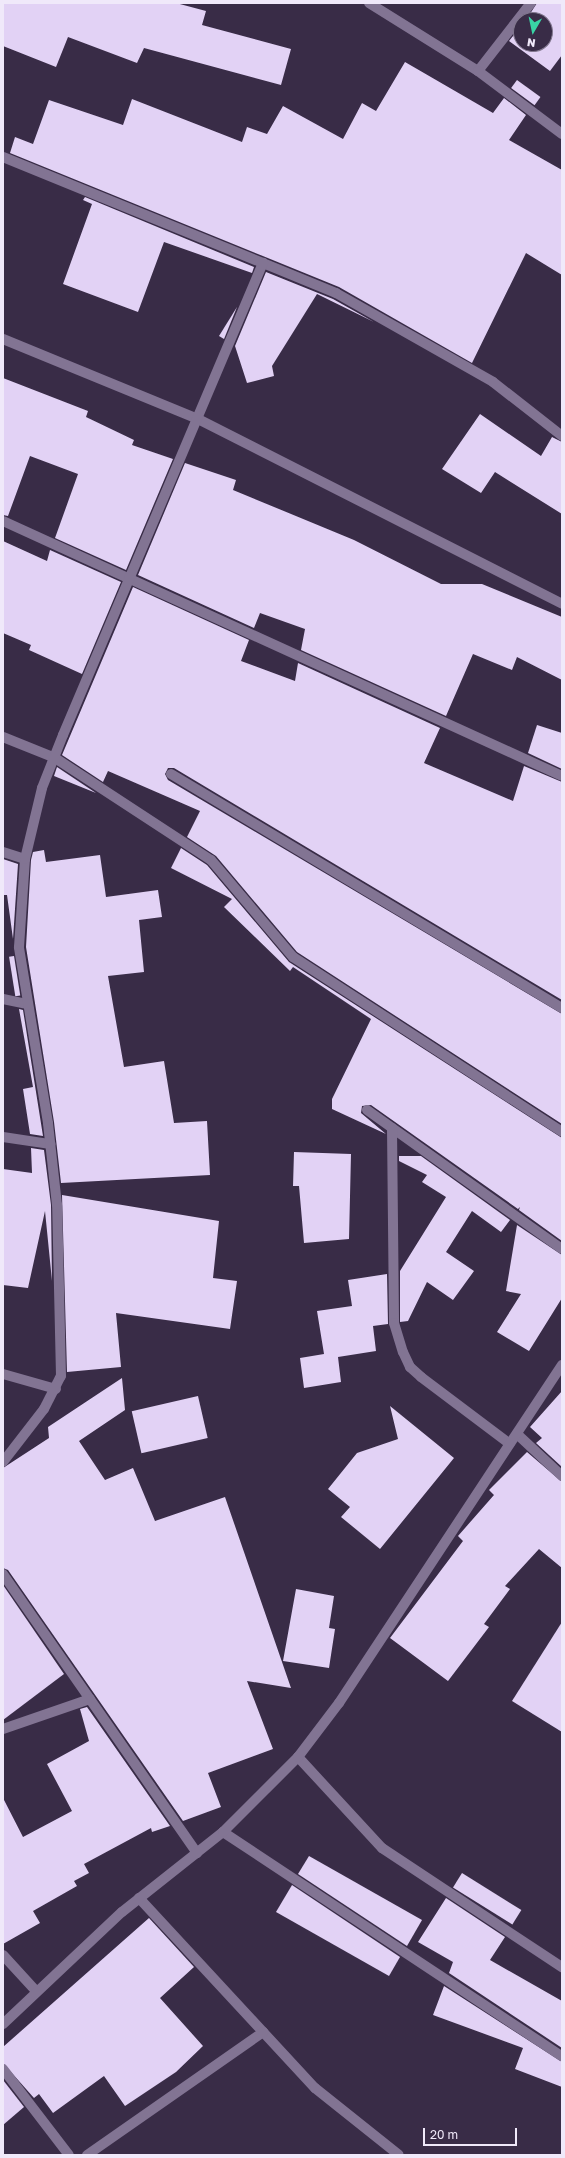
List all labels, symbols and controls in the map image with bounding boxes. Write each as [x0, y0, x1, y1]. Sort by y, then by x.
north arrow [513, 12, 553, 52]
text: N [526, 36, 536, 50]
scale bar [425, 2120, 519, 2146]
text: 20 m [430, 2127, 458, 2142]

